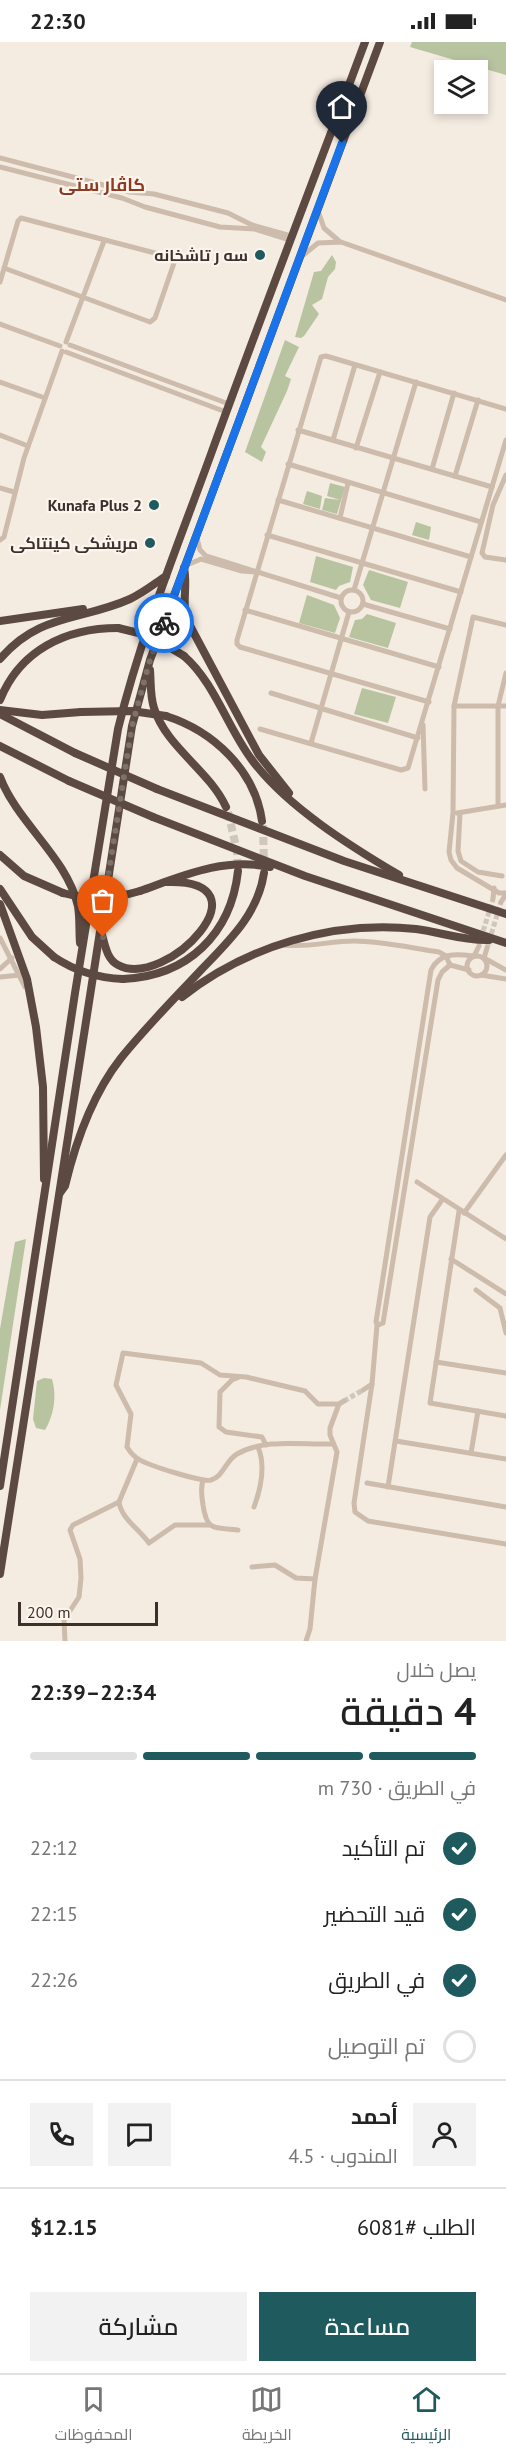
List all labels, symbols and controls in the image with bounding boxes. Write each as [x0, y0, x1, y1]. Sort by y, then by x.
text: 22:30 [30, 7, 86, 35]
map controls [434, 60, 488, 114]
button: layers [434, 60, 488, 114]
pin [316, 81, 367, 143]
icon: home [325, 90, 358, 123]
district label: کاڤار ستی [59, 173, 145, 196]
place label: سه ر تاشخانه [154, 245, 248, 265]
marker: سه ر تاشخانه [253, 248, 267, 262]
place label: Kunafa Plus 2 [48, 495, 142, 515]
marker: Kunafa Plus 2 [147, 498, 161, 512]
place label: مریشکی کینتاکی [10, 533, 138, 553]
marker: مریشکی کینتاکی [143, 536, 157, 550]
courier [134, 593, 194, 653]
icon: bike [148, 607, 181, 640]
pin [77, 875, 128, 937]
icon: bag [86, 884, 119, 917]
scale bar [18, 1599, 158, 1626]
text: 200 m [27, 1602, 70, 1622]
text: يصل خلال [396, 1657, 476, 1683]
text: 22:34–22:39 [30, 1678, 156, 1706]
text: 4 دقيقة [340, 1685, 476, 1736]
text: في الطريق · 730 m [318, 1775, 476, 1801]
icon: check [443, 1832, 476, 1865]
text: تم التأكيد [342, 1834, 425, 1862]
text: 22:12 [30, 1835, 78, 1861]
icon: check [443, 1898, 476, 1931]
text: قيد التحضير [324, 1900, 425, 1928]
text: 22:15 [30, 1901, 78, 1927]
icon: check [443, 1964, 476, 1997]
text: في الطريق [328, 1966, 425, 1994]
text: 22:26 [30, 1967, 78, 1993]
text: تم التوصيل [328, 2032, 425, 2060]
text: أحمد [351, 2102, 398, 2130]
button: phone [30, 2103, 93, 2166]
button: chat [108, 2103, 171, 2166]
button: person [413, 2103, 476, 2166]
text: المندوب · 4.5 [288, 2143, 398, 2169]
text: $12.15 [30, 2213, 98, 2241]
text: الطلب #6081 [357, 2213, 476, 2241]
button: مشاركة [30, 2292, 247, 2361]
button: مساعدة [259, 2292, 476, 2361]
tab: المحفوظات [55, 2383, 133, 2449]
tab: الخريطة [242, 2383, 292, 2449]
tab: الرئيسية [401, 2383, 451, 2449]

